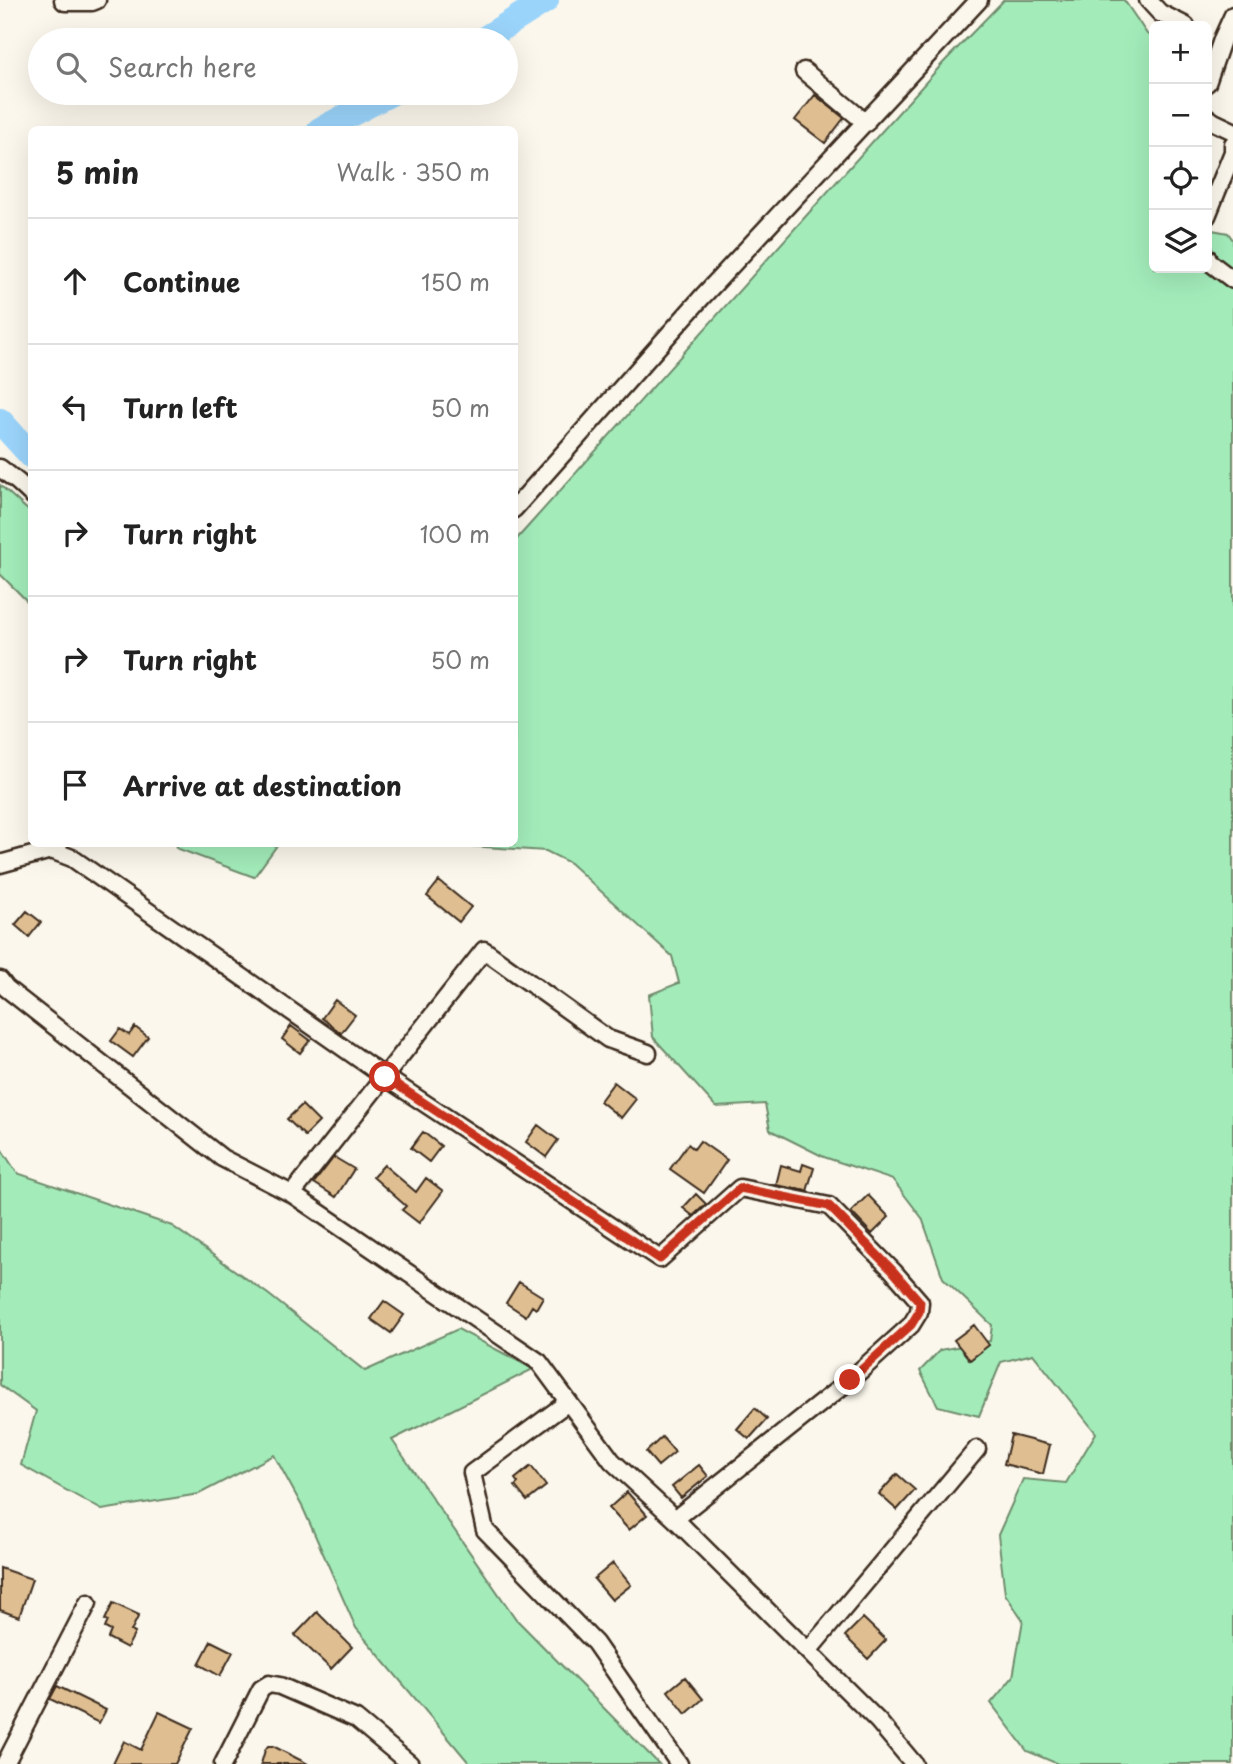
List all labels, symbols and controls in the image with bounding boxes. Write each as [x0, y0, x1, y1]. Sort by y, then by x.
map controls [1149, 21, 1212, 273]
button: + [1149, 21, 1212, 84]
search box [28, 28, 518, 105]
text: Search here [108, 47, 257, 86]
icon: search [52, 48, 90, 86]
button: − [1149, 84, 1212, 147]
button: locate [1149, 147, 1212, 210]
text: 5 min [56, 149, 139, 194]
text: Walk · 350 m [337, 154, 490, 189]
button: layers [1149, 210, 1212, 273]
icon: ahead [56, 262, 94, 300]
text: Continue [123, 262, 240, 301]
text: 150 m [421, 264, 490, 299]
icon: left [56, 388, 94, 426]
text: Turn left [123, 388, 238, 427]
text: 50 m [430, 390, 490, 425]
icon: right [56, 514, 94, 552]
text: Turn right [123, 514, 257, 553]
text: 100 m [420, 516, 490, 551]
icon: right [56, 640, 94, 678]
text: Turn right [123, 640, 257, 679]
text: 50 m [430, 642, 490, 677]
icon: arrive [56, 766, 94, 804]
text: Arrive at destination [123, 766, 402, 805]
route start [369, 1061, 400, 1092]
route end [834, 1364, 865, 1395]

